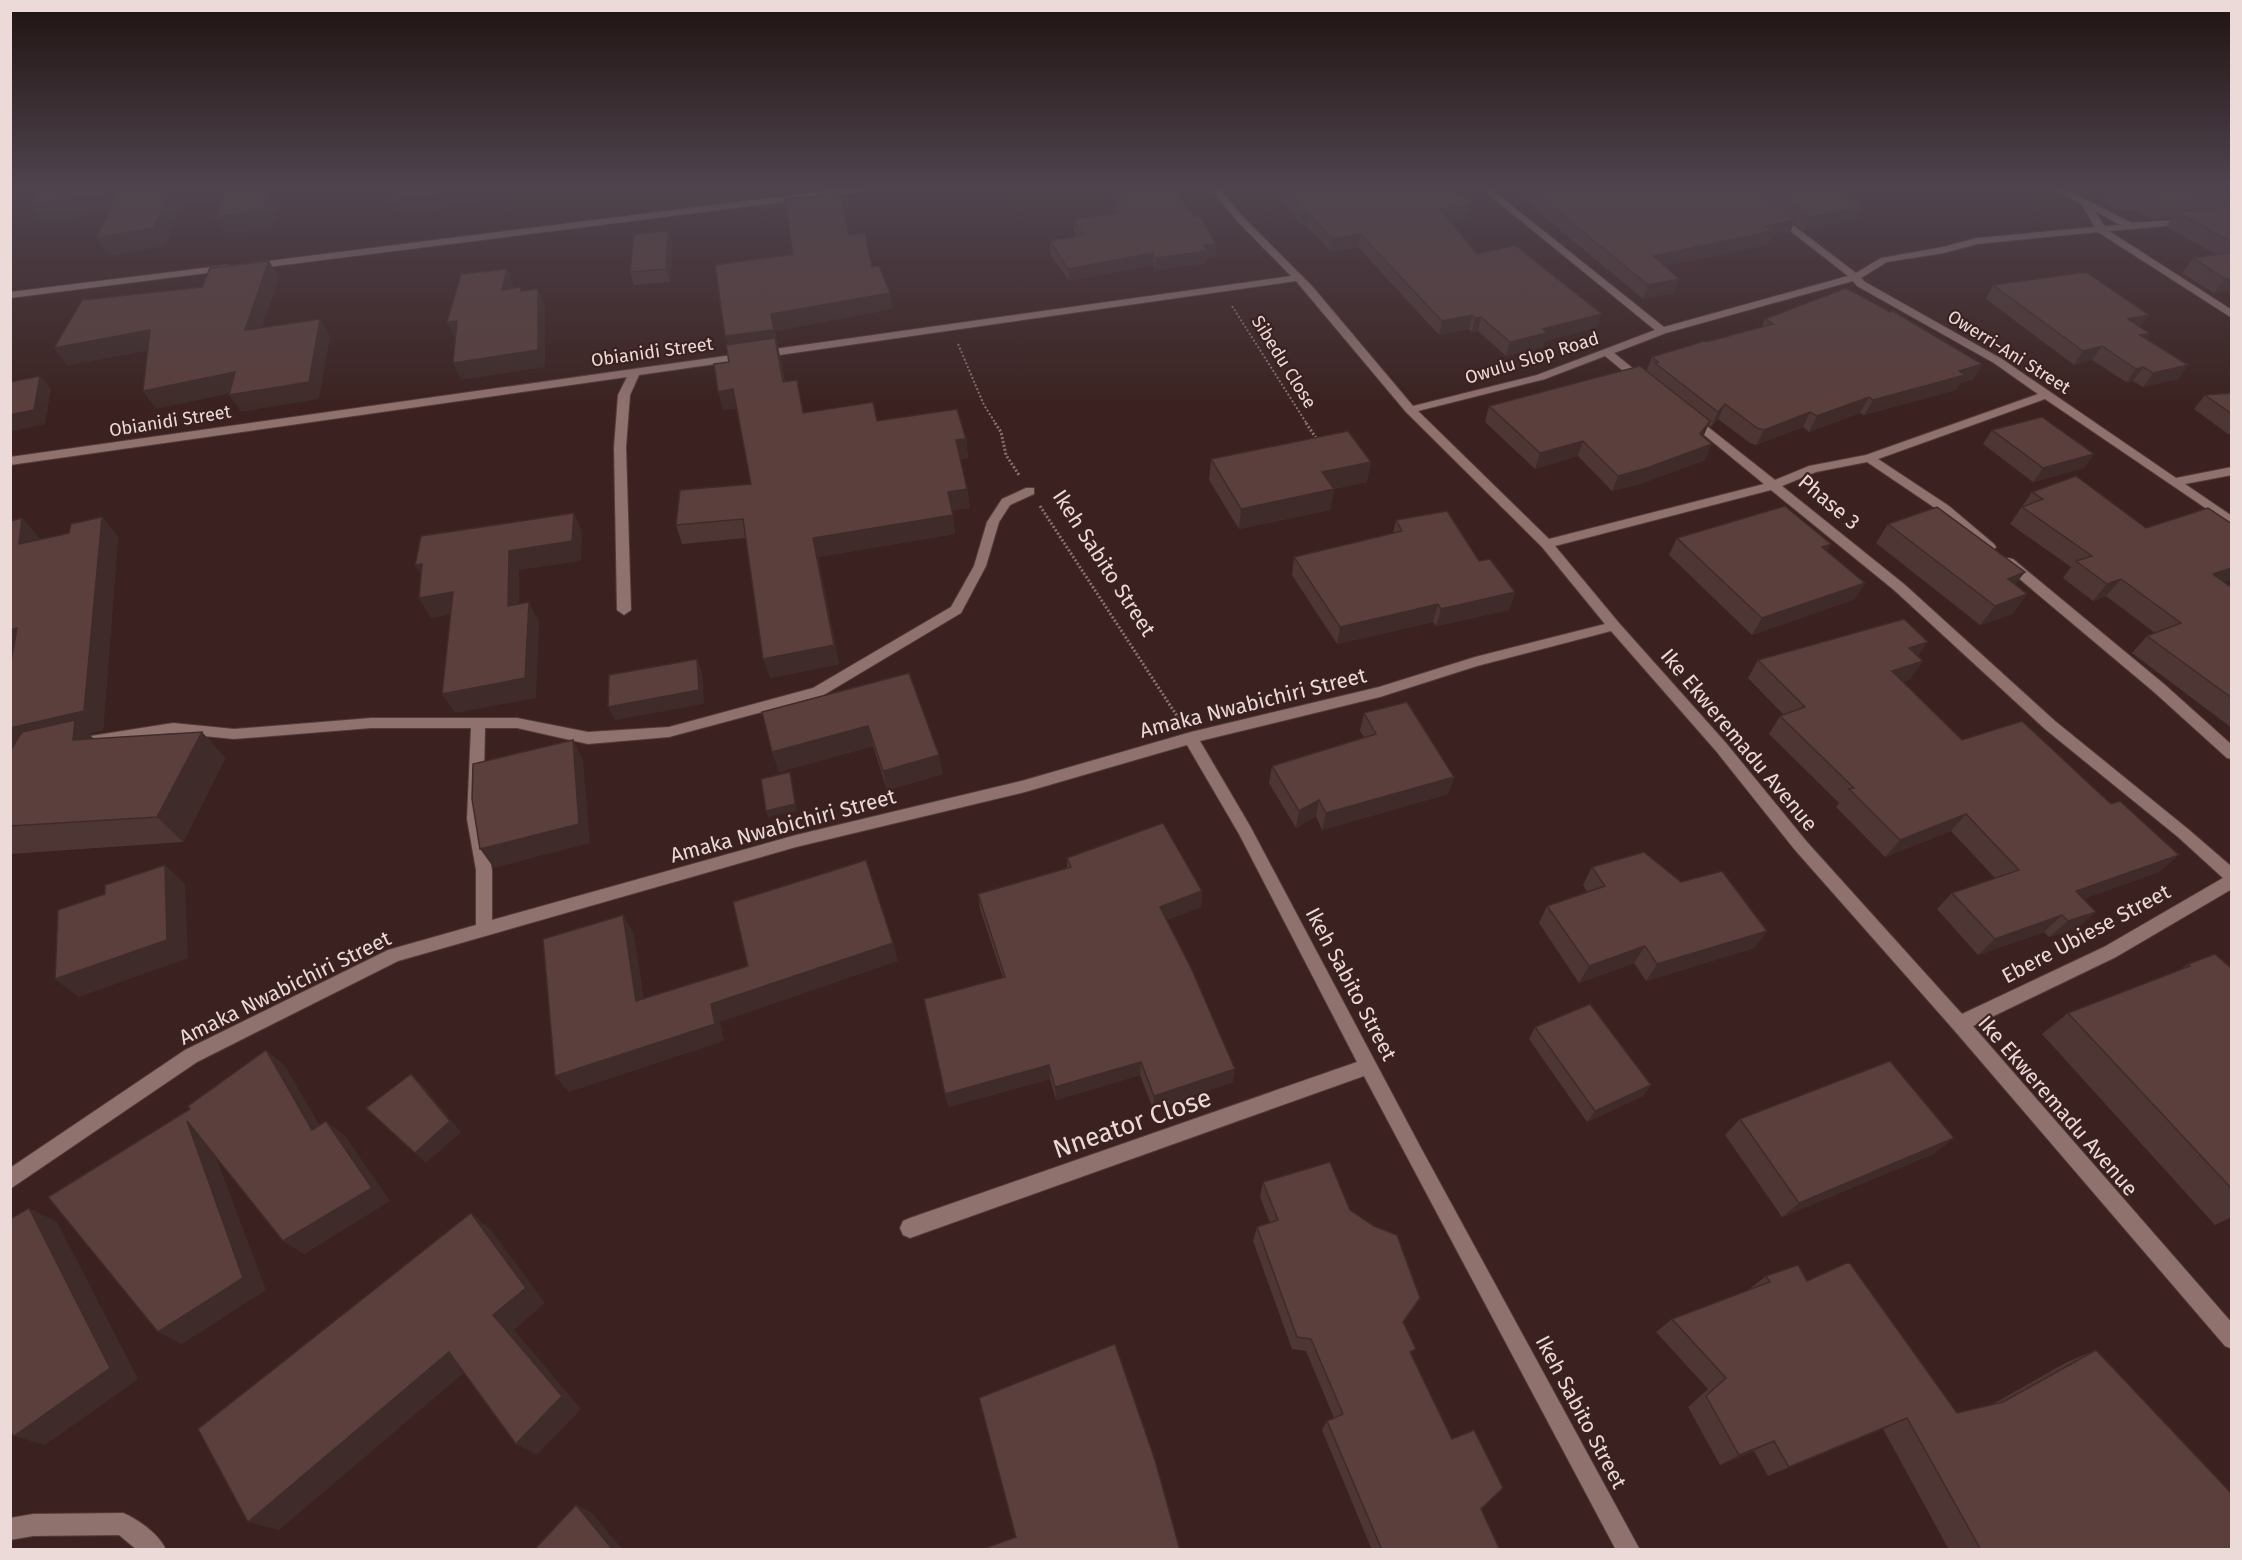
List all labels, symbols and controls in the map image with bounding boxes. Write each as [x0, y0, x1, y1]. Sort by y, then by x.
street label: Owerri-Ani Street [1943, 305, 2075, 399]
street label: Sibedu Close [1247, 312, 1321, 412]
street label: Owulu Slop Road [1462, 327, 1602, 389]
street label: Obianidi Street [590, 332, 715, 371]
street label: Obianidi Street [107, 400, 233, 441]
street label: Phase 3 [1793, 469, 1865, 535]
street label: Ikeh Sabito Street [1047, 485, 1161, 641]
street label: Ike Ekweremadu Avenue [1655, 643, 1823, 837]
street label: Amaka Nwabichiri Street [1137, 662, 1369, 744]
street label: Amaka Nwabichiri Street [667, 783, 899, 869]
street label: Ebere Ubiese Street [1997, 878, 2175, 989]
street label: Ikeh Sabito Street [1300, 903, 1402, 1065]
street label: Amaka Nwabichiri Street [175, 925, 396, 1051]
street label: Ike Ekweremadu Avenue [1973, 1010, 2143, 1202]
street label: Nneator Close [1049, 1082, 1215, 1165]
street label: Ikeh Sabito Street [1530, 1331, 1632, 1493]

